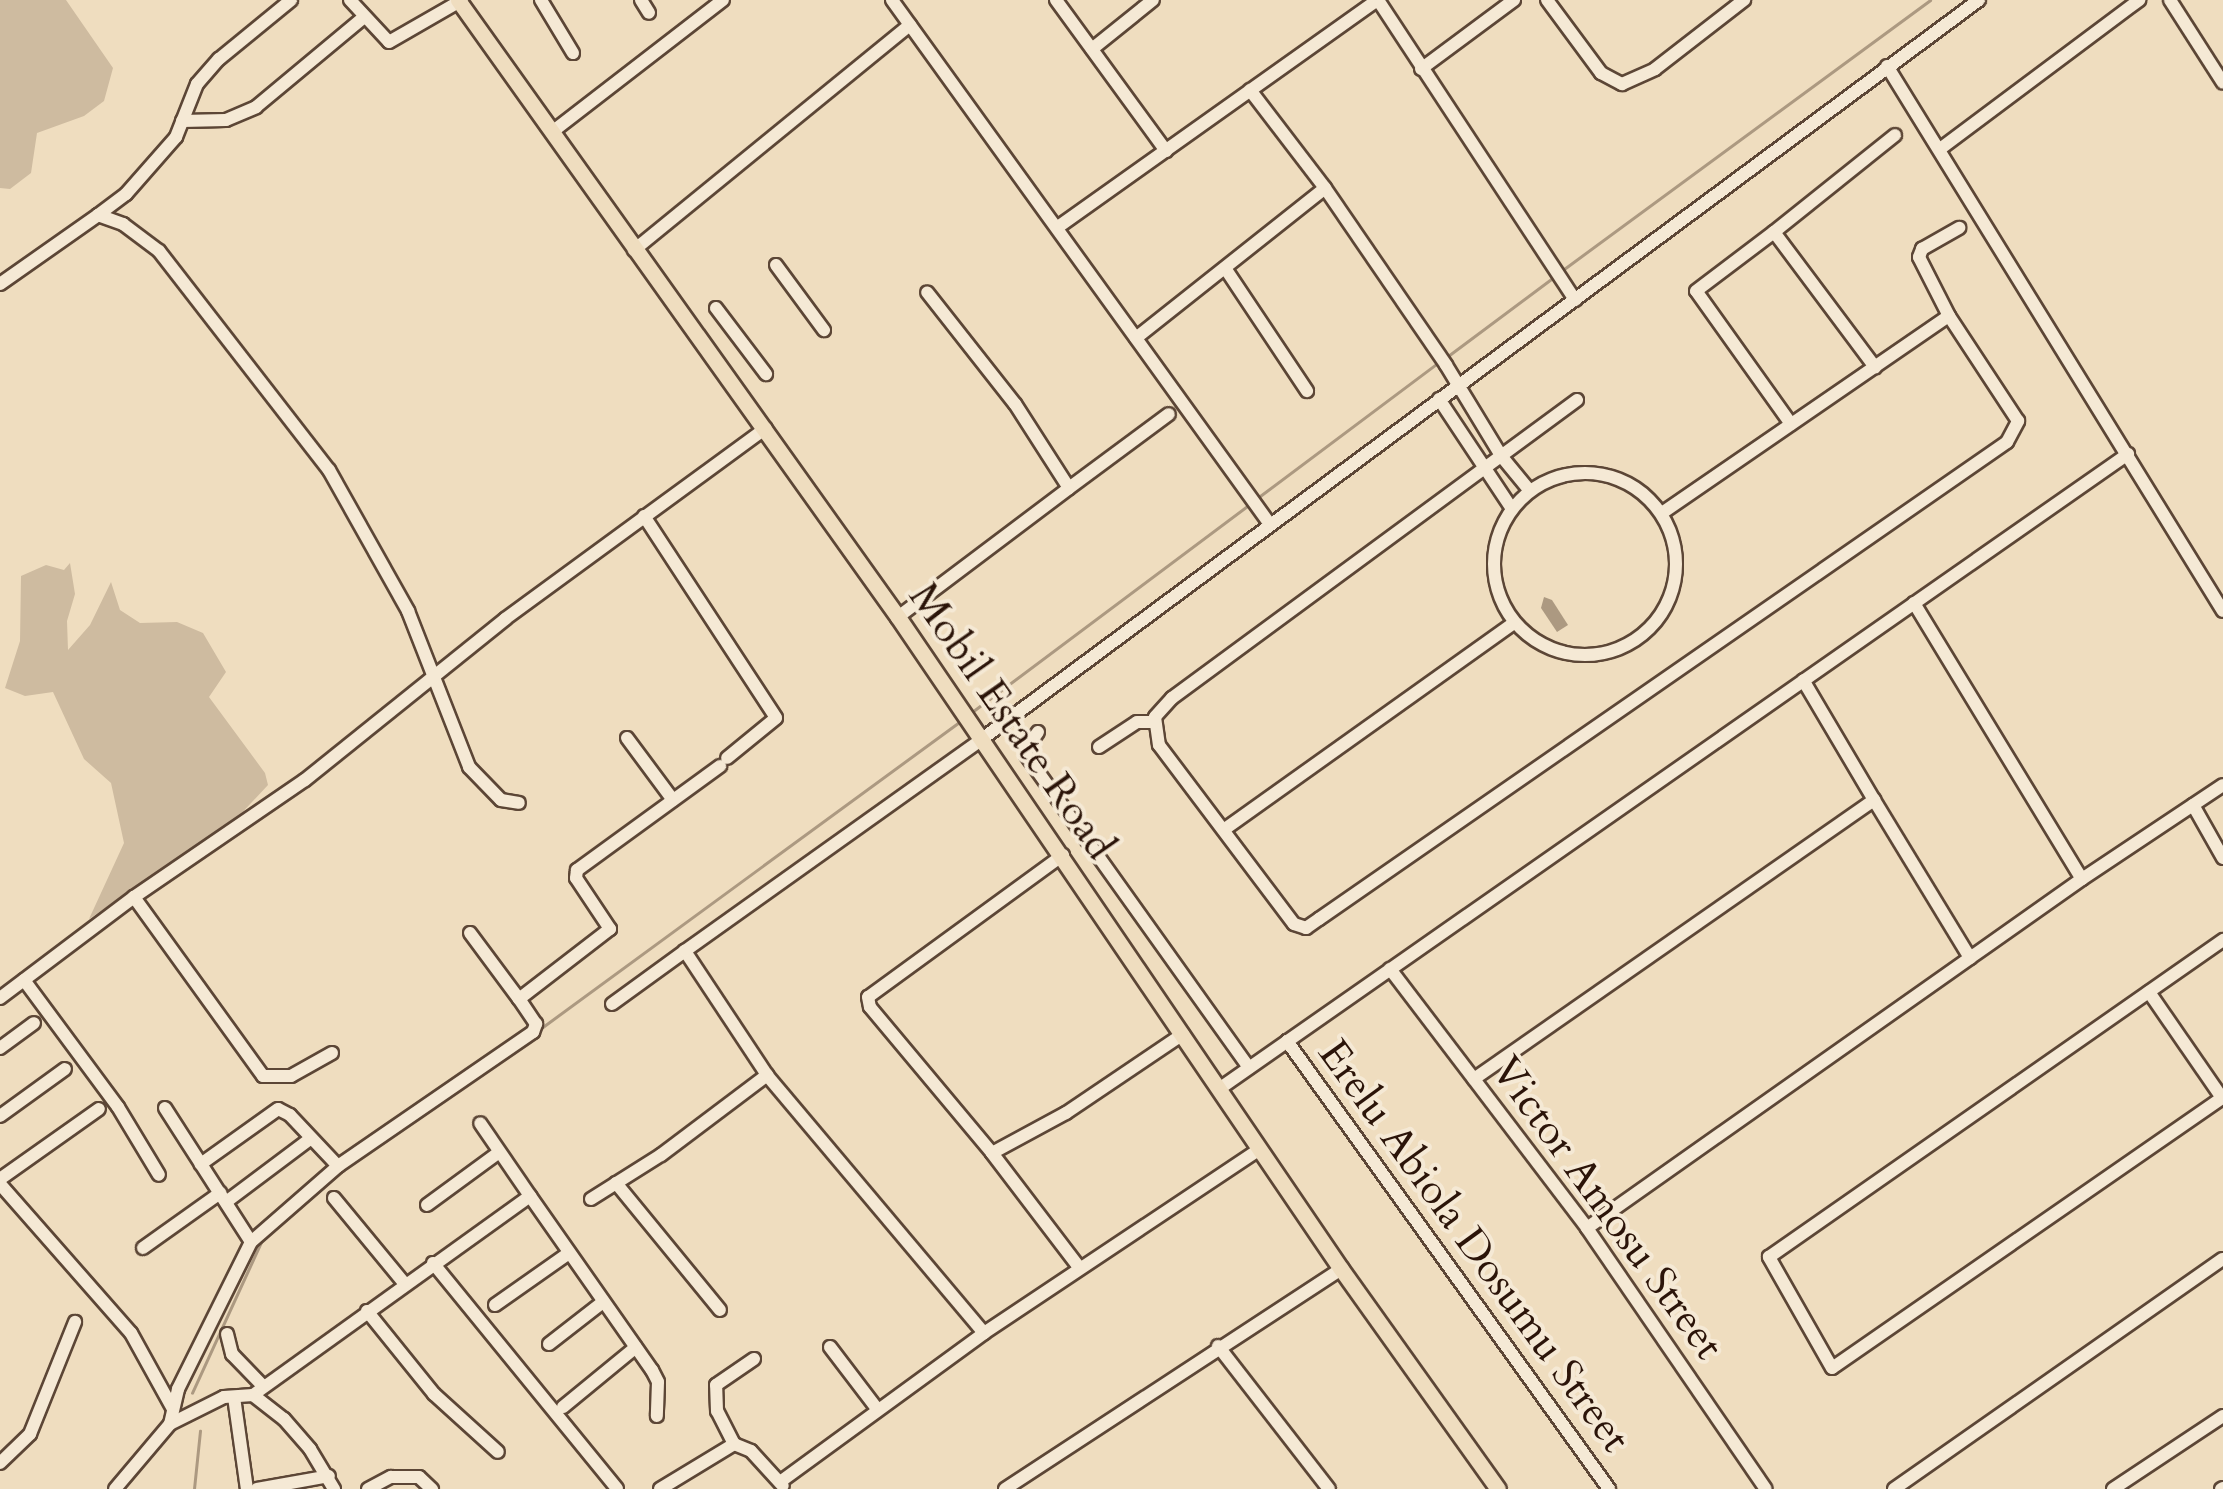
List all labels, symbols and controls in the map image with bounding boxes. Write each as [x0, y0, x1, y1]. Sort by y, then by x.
street label: Mobil Estate Road [898, 573, 1126, 869]
street label: Erelu Abiola Dosumu Street [1307, 1030, 1641, 1462]
street label: Victor Amosu Street [1480, 1047, 1734, 1369]

